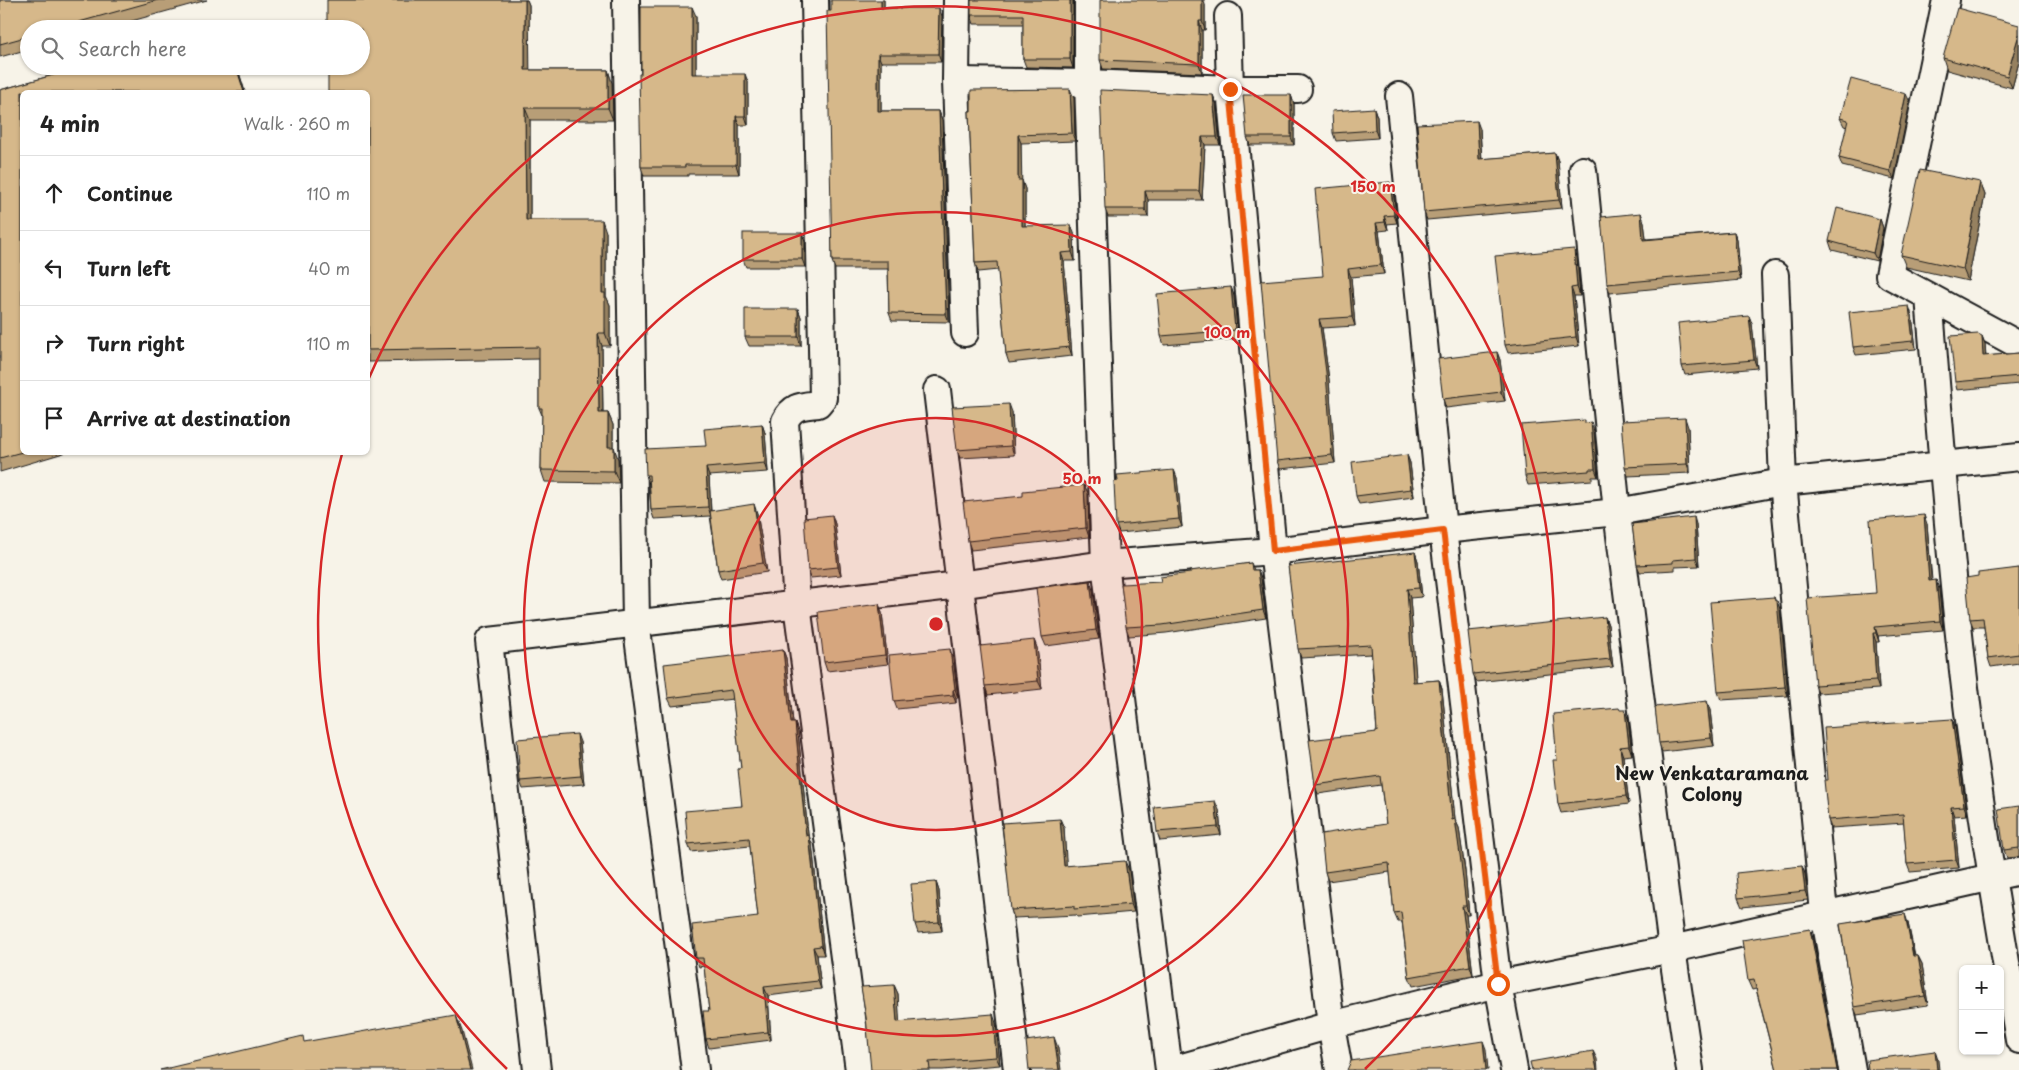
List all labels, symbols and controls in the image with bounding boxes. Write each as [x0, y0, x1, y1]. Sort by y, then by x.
search box [20, 20, 370, 75]
icon: search [38, 34, 66, 62]
text: Search here [78, 34, 187, 62]
route end [1219, 78, 1242, 101]
text: 4 min [40, 107, 100, 139]
text: Walk · 260 m [244, 111, 350, 135]
text: 150 m [1350, 174, 1396, 197]
icon: ahead [40, 179, 68, 207]
text: Continue [87, 179, 173, 207]
text: 110 m [307, 181, 350, 205]
icon: left [40, 254, 68, 282]
text: Turn left [87, 254, 171, 282]
text: 40 m [308, 256, 350, 280]
text: 100 m [1204, 320, 1250, 343]
icon: right [40, 329, 68, 357]
text: Turn right [87, 329, 185, 357]
text: 110 m [307, 331, 350, 355]
icon: arrive [40, 404, 68, 432]
text: Arrive at destination [87, 404, 291, 432]
text: 50 m [1063, 466, 1101, 489]
centre of rings [927, 615, 945, 633]
district label: New Venkataramana Colony [1615, 759, 1809, 807]
map controls [1959, 965, 2004, 1055]
button: + [1959, 965, 2004, 1010]
route start [1487, 973, 1510, 996]
button: − [1959, 1010, 2004, 1055]

